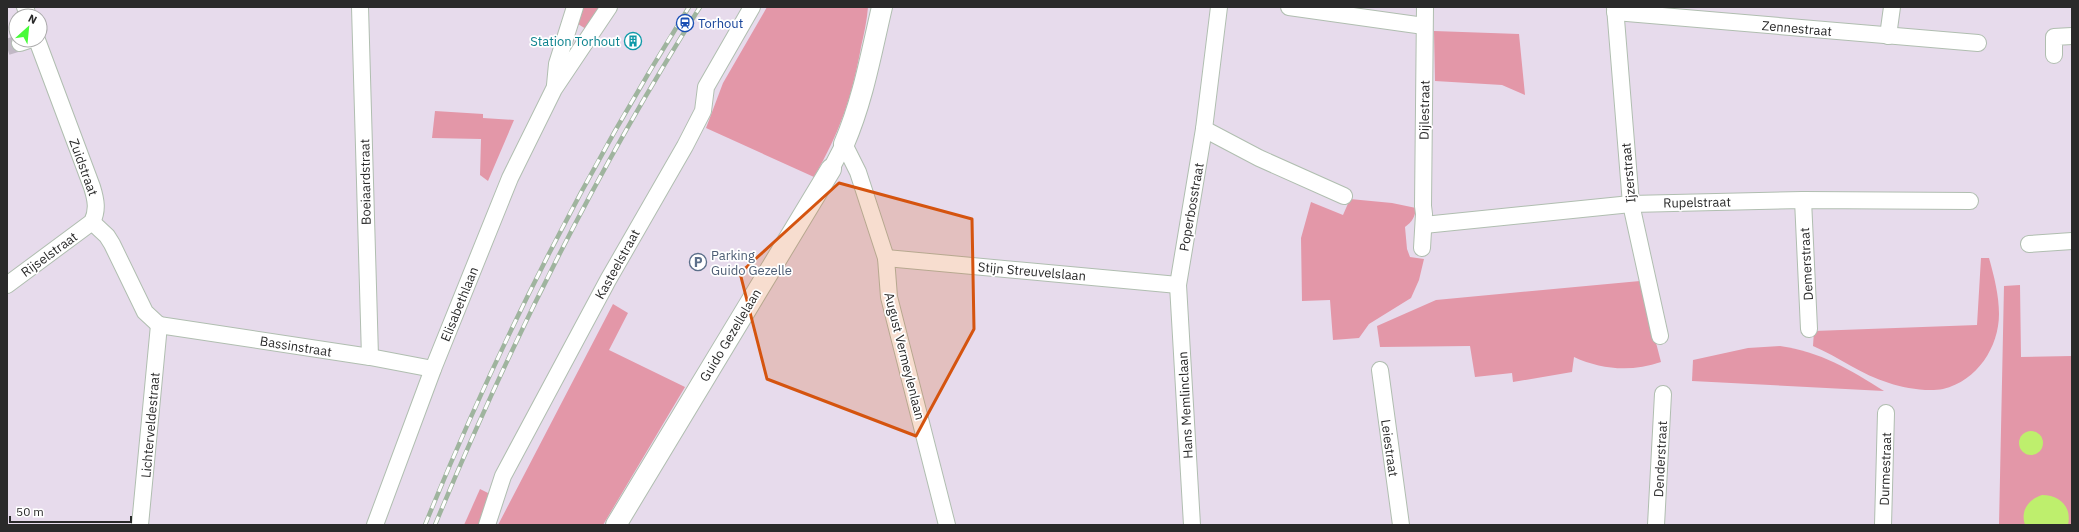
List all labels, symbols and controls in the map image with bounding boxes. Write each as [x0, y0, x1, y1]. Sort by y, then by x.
north arrow [8, 8, 48, 48]
text: N [26, 11, 39, 27]
station icon: Torhout [675, 13, 695, 33]
place label: Torhout [698, 15, 743, 32]
street label: Zennestraat [1761, 17, 1833, 40]
building icon: Station Torhout [623, 31, 643, 51]
place label: Station Torhout [530, 33, 620, 50]
street label: Dijlestraat [1415, 80, 1434, 140]
street label: Zuidstraat [65, 136, 102, 198]
street label: Boeiaardstraat [356, 139, 375, 225]
street label: Ijzerstraat [1617, 142, 1640, 204]
street label: Poperbosstraat [1175, 162, 1208, 253]
street label: Rupelstraat [1663, 193, 1731, 212]
street label: Kasteelstraat [591, 226, 644, 302]
street label: Demerstraat [1796, 227, 1817, 301]
street label: Rijselstraat [18, 228, 81, 281]
place label: Parking Guido Gezelle [711, 247, 792, 279]
parking icon: Parking Guido Gezelle [688, 252, 708, 272]
street label: Stijn Streuvelslaan [977, 258, 1087, 285]
street label: Elisabethlaan [437, 264, 482, 344]
street label: Guido Gezellelaan [696, 286, 765, 385]
street label: August Vermeylenlaan [880, 291, 929, 422]
street label: Bassinstraat [259, 332, 333, 361]
street label: Hans Memlinclaan [1174, 351, 1197, 459]
street label: Lichterveldestraat [137, 372, 164, 479]
street label: Leiestraat [1377, 418, 1402, 478]
street label: Denderstraat [1650, 420, 1671, 498]
street label: Durmestraat [1876, 432, 1895, 506]
scale bar [10, 498, 131, 524]
text: 50 m [16, 504, 44, 519]

